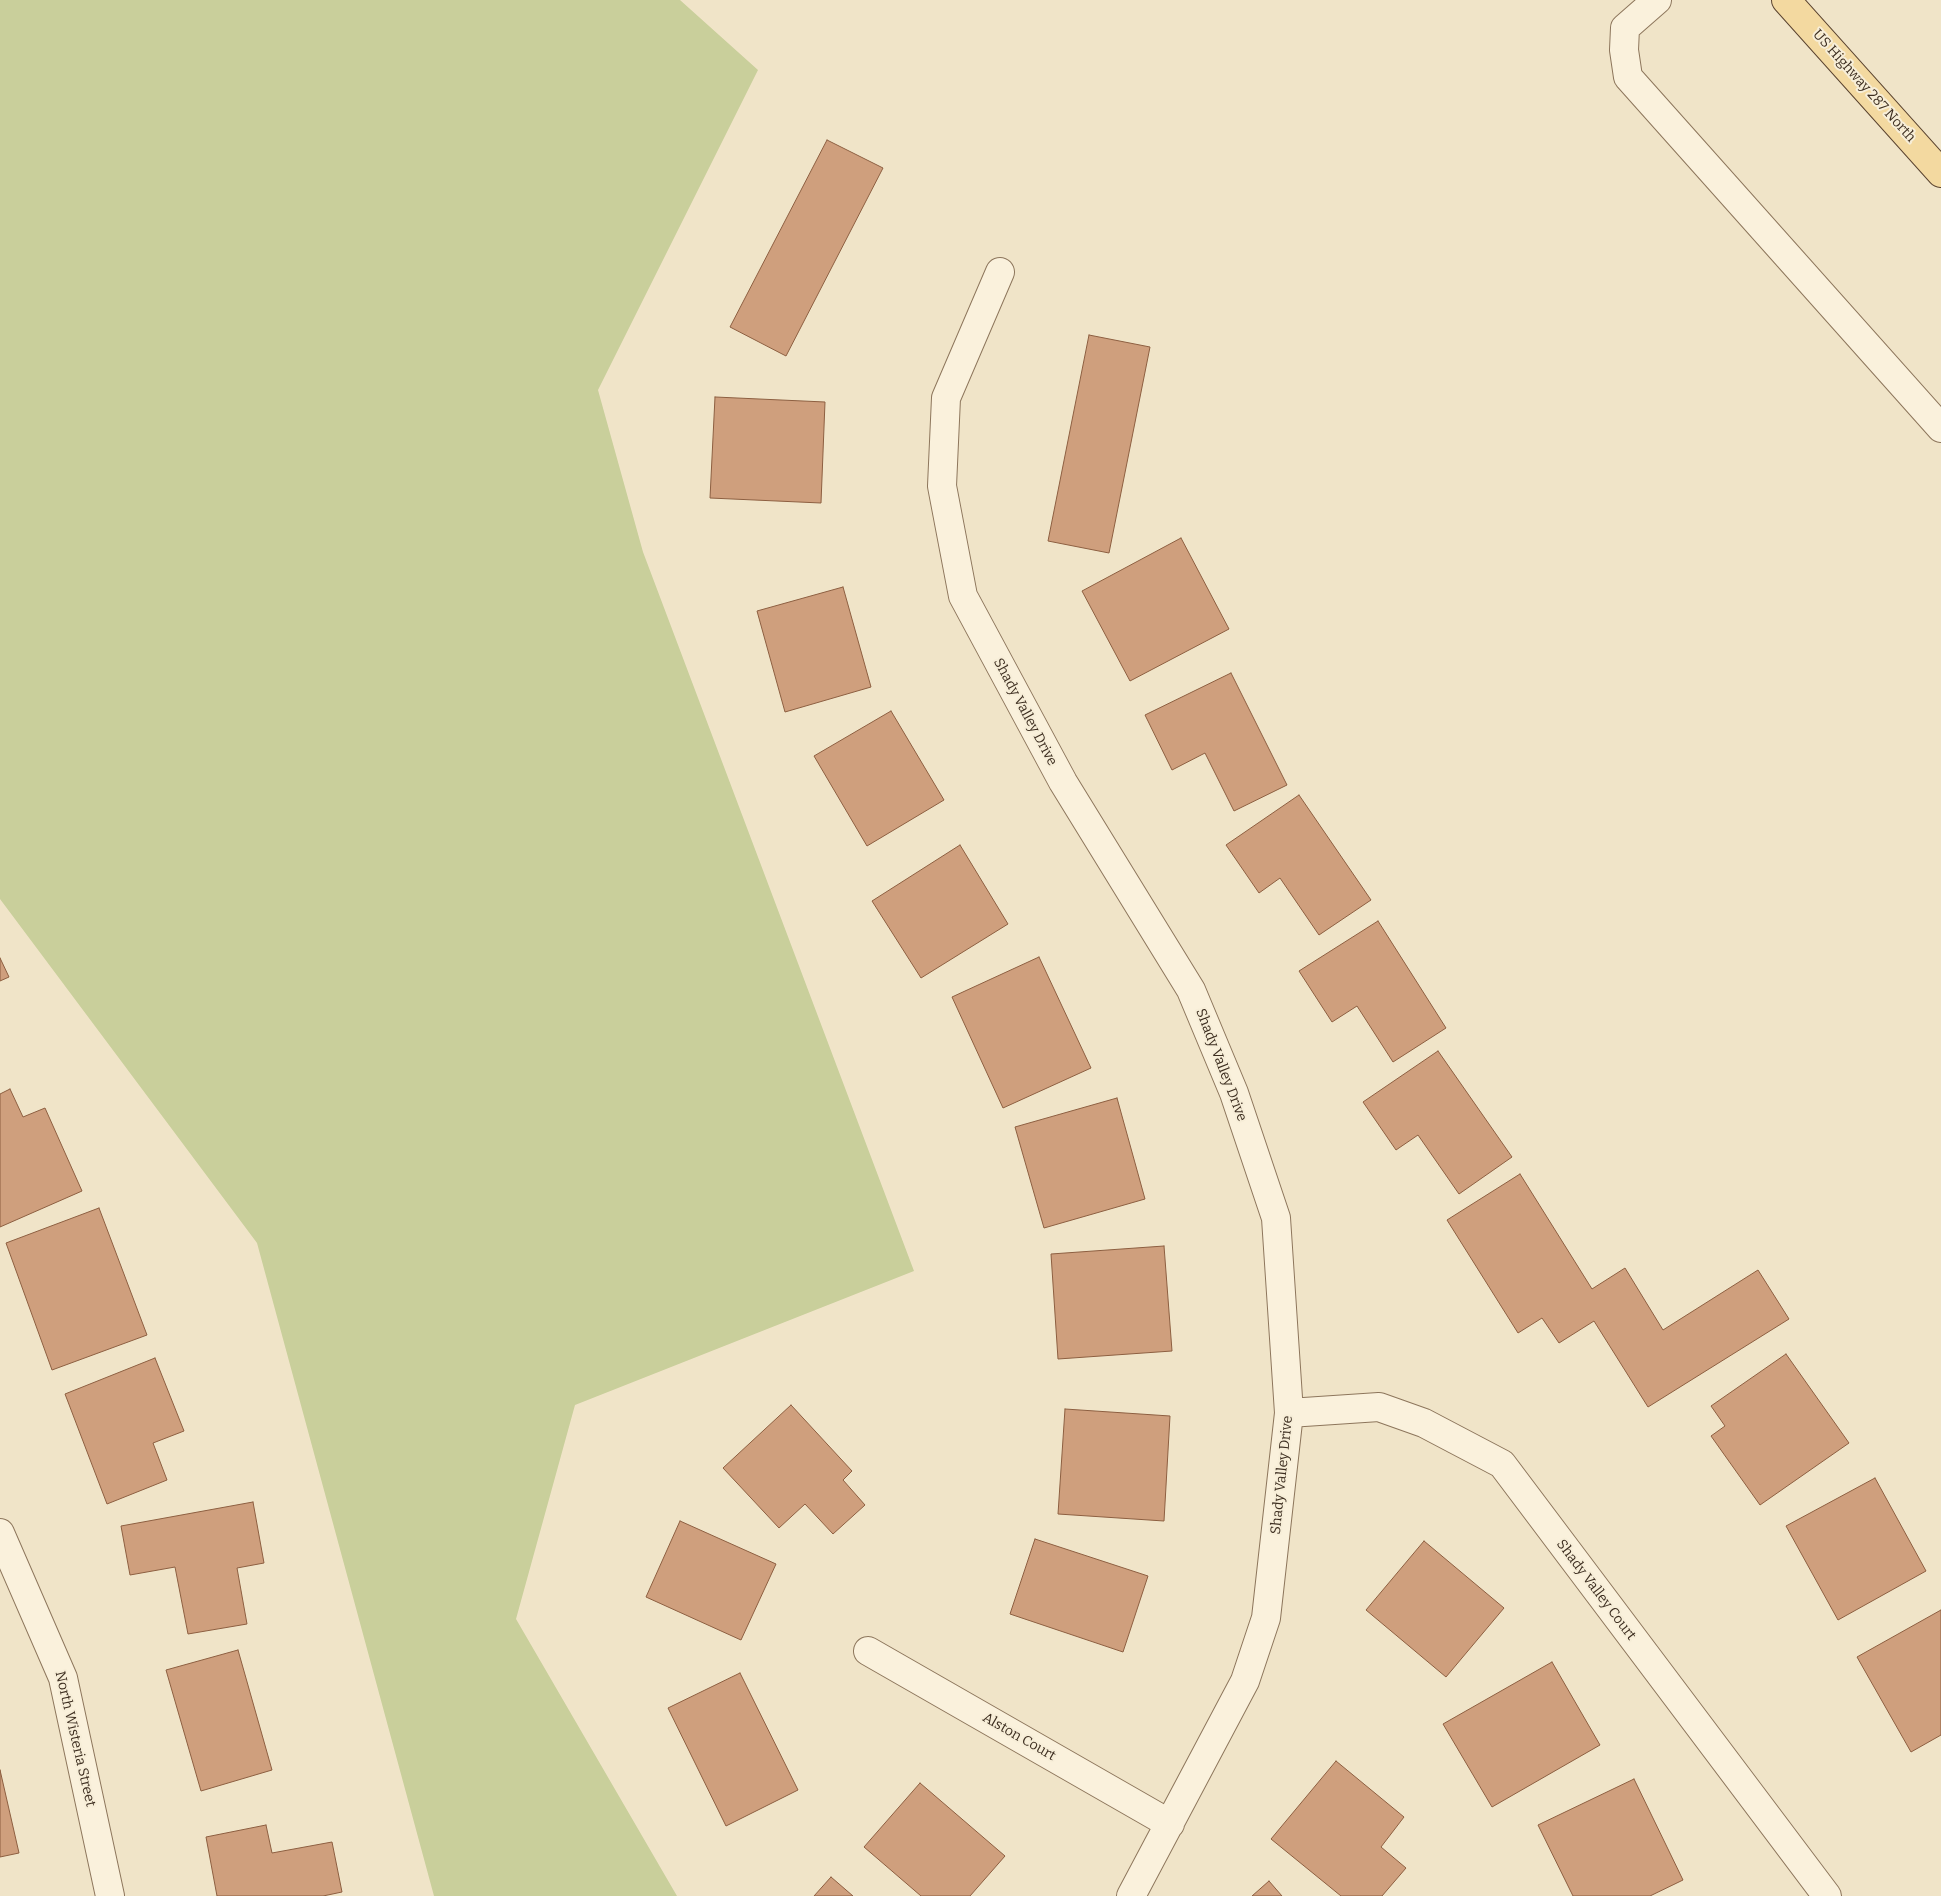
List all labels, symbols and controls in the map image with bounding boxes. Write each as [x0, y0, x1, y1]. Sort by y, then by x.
street label: US Highway 287 North [1809, 26, 1919, 146]
street label: Shady Valley Drive [990, 655, 1060, 769]
street label: Shady Valley Drive [1192, 1006, 1250, 1124]
street label: Shady Valley Drive [1267, 1415, 1297, 1535]
street label: Shady Valley Court [1553, 1536, 1639, 1644]
street label: North Wisteria Street [51, 1670, 99, 1808]
street label: Alston Court [979, 1709, 1059, 1765]

